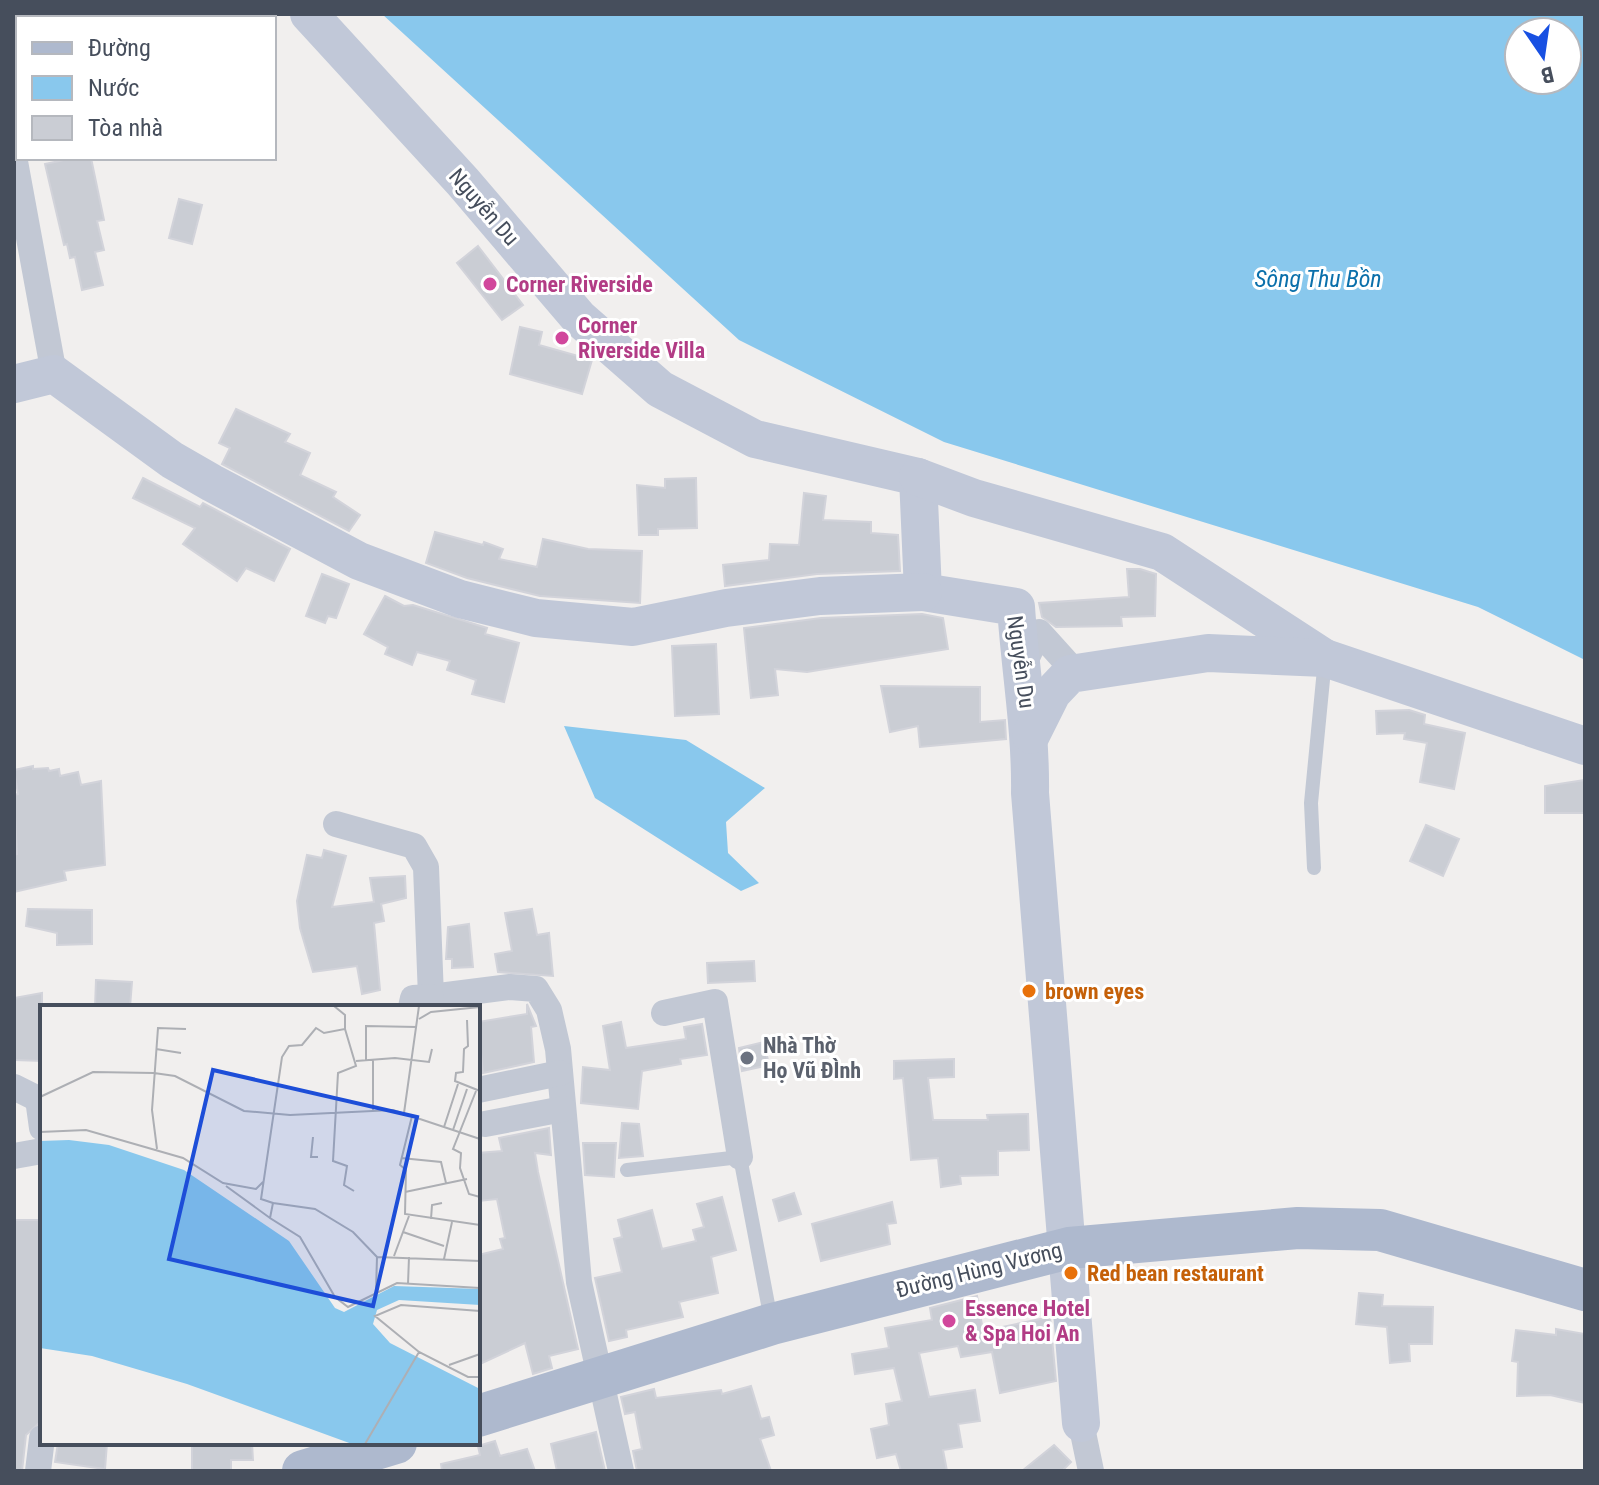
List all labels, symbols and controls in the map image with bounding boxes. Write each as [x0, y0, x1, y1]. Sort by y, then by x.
legend [16, 16, 276, 160]
north arrow [1503, 16, 1583, 96]
text: Đường [88, 34, 151, 62]
text: B [1539, 61, 1556, 89]
text: Nước [88, 74, 139, 102]
text: Tòa nhà [88, 114, 163, 142]
street label: Nguyễn Du [444, 164, 524, 250]
water label: Sông Thu Bồn [1254, 265, 1382, 293]
place label: Corner Riverside [506, 272, 653, 297]
marker: Corner Riverside [481, 275, 499, 293]
place label: Corner Riverside Villa [578, 313, 705, 363]
marker: Corner Riverside Villa [553, 329, 571, 347]
street label: Nguyễn Du [1002, 614, 1040, 710]
place label: brown eyes [1045, 979, 1144, 1004]
marker: brown eyes [1020, 982, 1038, 1000]
inset map [40, 1005, 480, 1445]
place label: Nhà Thờ Họ Vũ ĐÌnh [763, 1033, 861, 1083]
marker: Nhà Thờ Họ Vũ ĐÌnh [738, 1049, 756, 1067]
street label: Đường Hùng Vương [893, 1237, 1065, 1303]
place label: Red bean restaurant [1087, 1261, 1264, 1286]
marker: Red bean restaurant [1062, 1264, 1080, 1282]
place label: Essence Hotel & Spa Hoi An [965, 1296, 1090, 1346]
marker: Essence Hotel & Spa Hoi An [940, 1312, 958, 1330]

